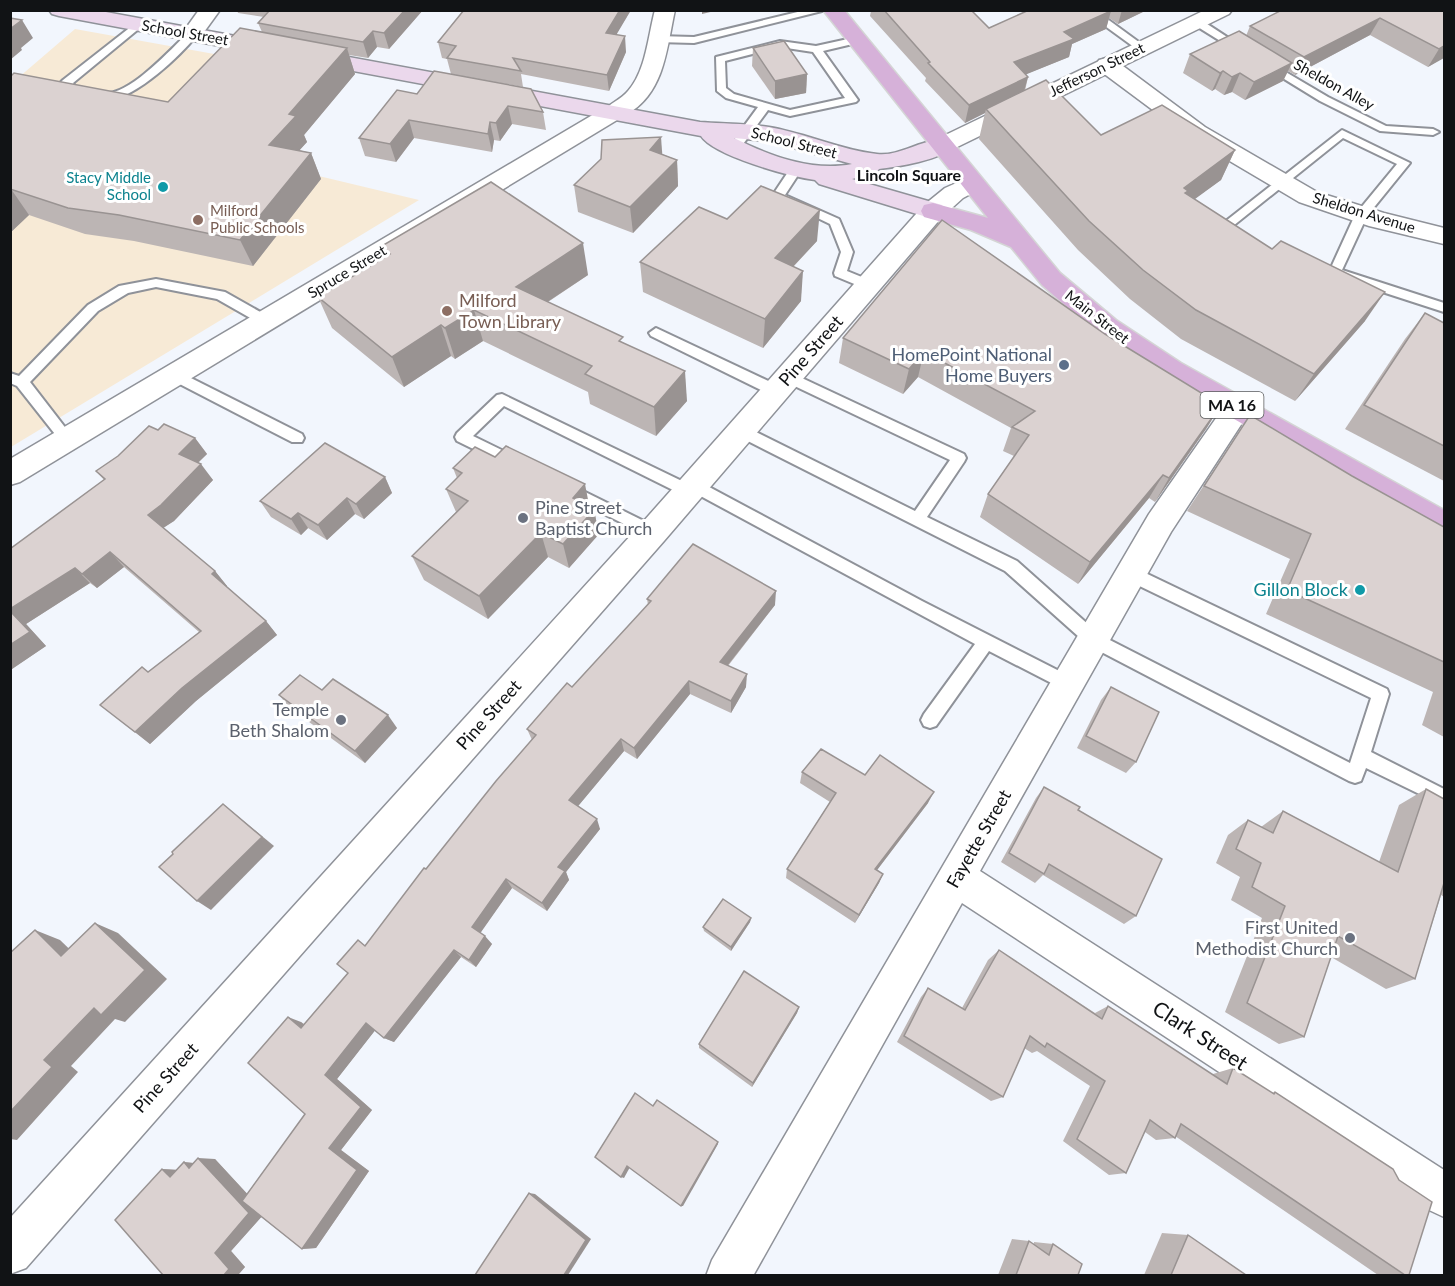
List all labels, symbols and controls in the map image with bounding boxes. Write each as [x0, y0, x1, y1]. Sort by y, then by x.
street label: School Street [141, 16, 230, 49]
street label: Jefferson Street [1046, 38, 1148, 100]
street label: Sheldon Alley [1291, 55, 1378, 114]
street label: School Street [750, 123, 839, 161]
district label: Lincoln Square [857, 165, 962, 184]
place label: Stacy Middle School [66, 168, 151, 203]
marker: Stacy Middle School [156, 180, 170, 194]
street label: Sheldon Avenue [1311, 188, 1418, 236]
place label: Milford Public Schools [210, 201, 305, 236]
marker: Milford Public Schools [191, 213, 205, 227]
street label: Spruce Street [304, 240, 390, 302]
street label: Main Street [1062, 286, 1134, 347]
place label: Milford Town Library [459, 289, 562, 332]
marker: Milford Town Library [440, 304, 454, 318]
street label: Pine Street [774, 310, 847, 390]
place label: HomePoint National Home Buyers [892, 343, 1052, 386]
marker: HomePoint National Home Buyers [1057, 358, 1071, 372]
road number: MA 16 [1200, 392, 1264, 418]
place label: Pine Street Baptist Church [535, 496, 652, 539]
marker: Pine Street Baptist Church [516, 511, 530, 525]
place label: Gillon Block [1254, 578, 1349, 600]
marker: Gillon Block [1353, 583, 1367, 597]
street label: Pine Street [451, 674, 526, 754]
place label: Temple Beth Shalom [229, 698, 329, 741]
marker: Temple Beth Shalom [334, 713, 348, 727]
street label: Fayette Street [941, 785, 1015, 892]
place label: First United Methodist Church [1195, 916, 1338, 959]
marker: First United Methodist Church [1343, 931, 1357, 945]
street label: Clark Street [1149, 995, 1253, 1075]
street label: Pine Street [128, 1037, 203, 1117]

